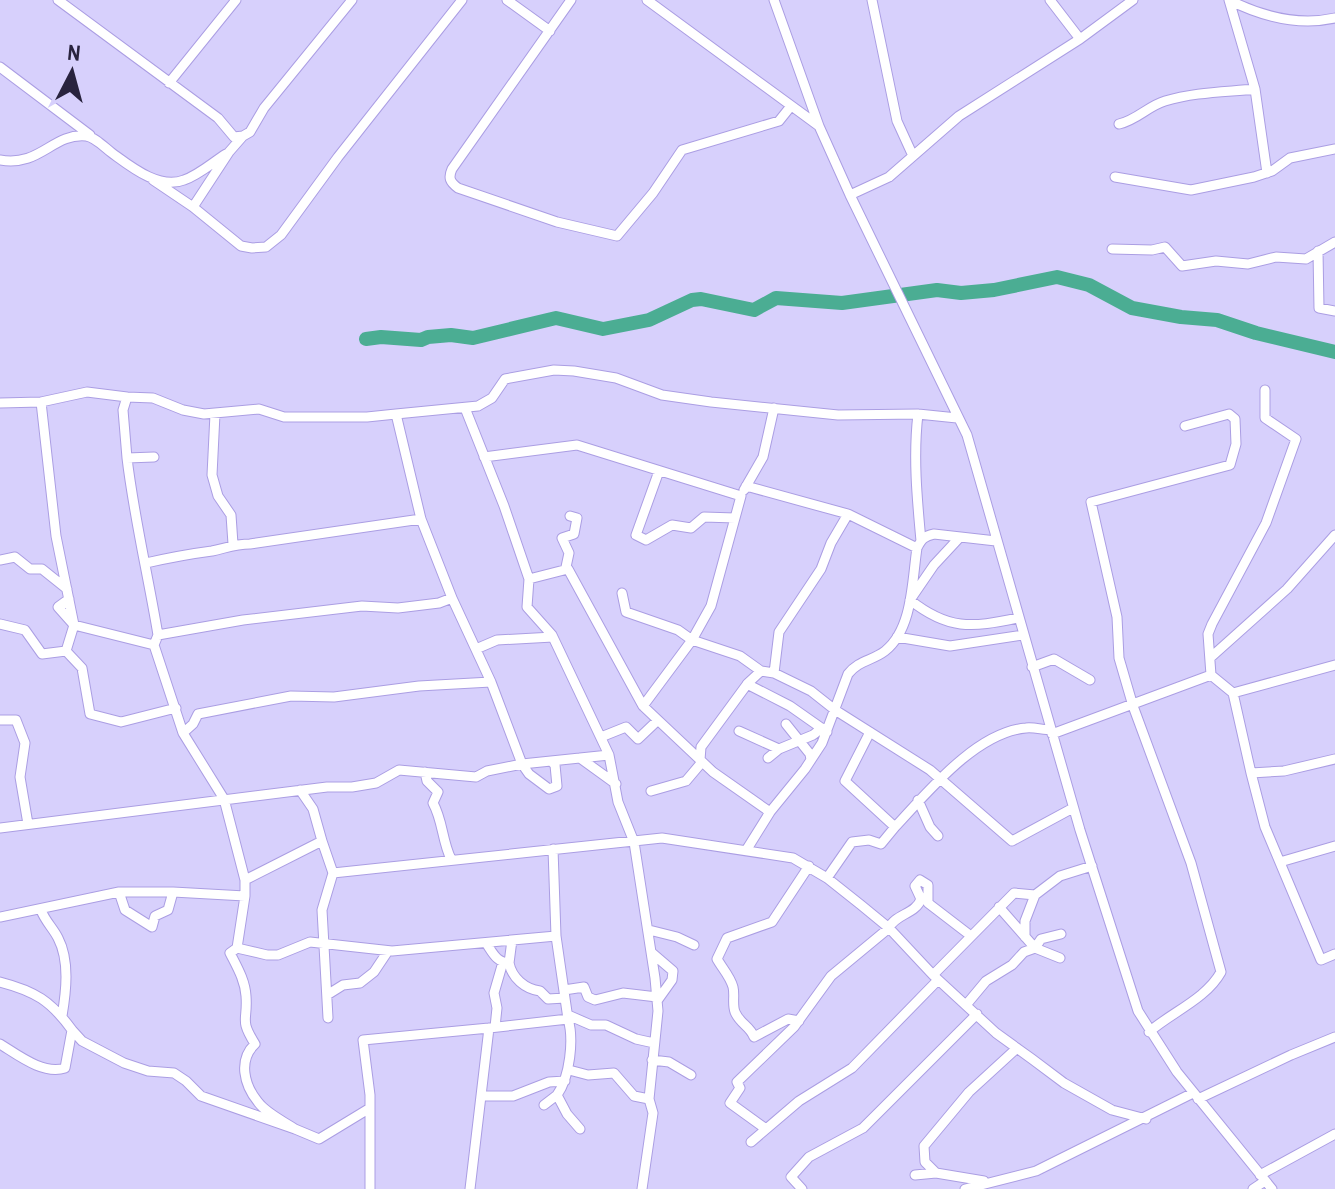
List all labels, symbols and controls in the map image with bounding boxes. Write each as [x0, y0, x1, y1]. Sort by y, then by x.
north arrow [32, 32, 112, 112]
text: N [66, 37, 82, 68]

